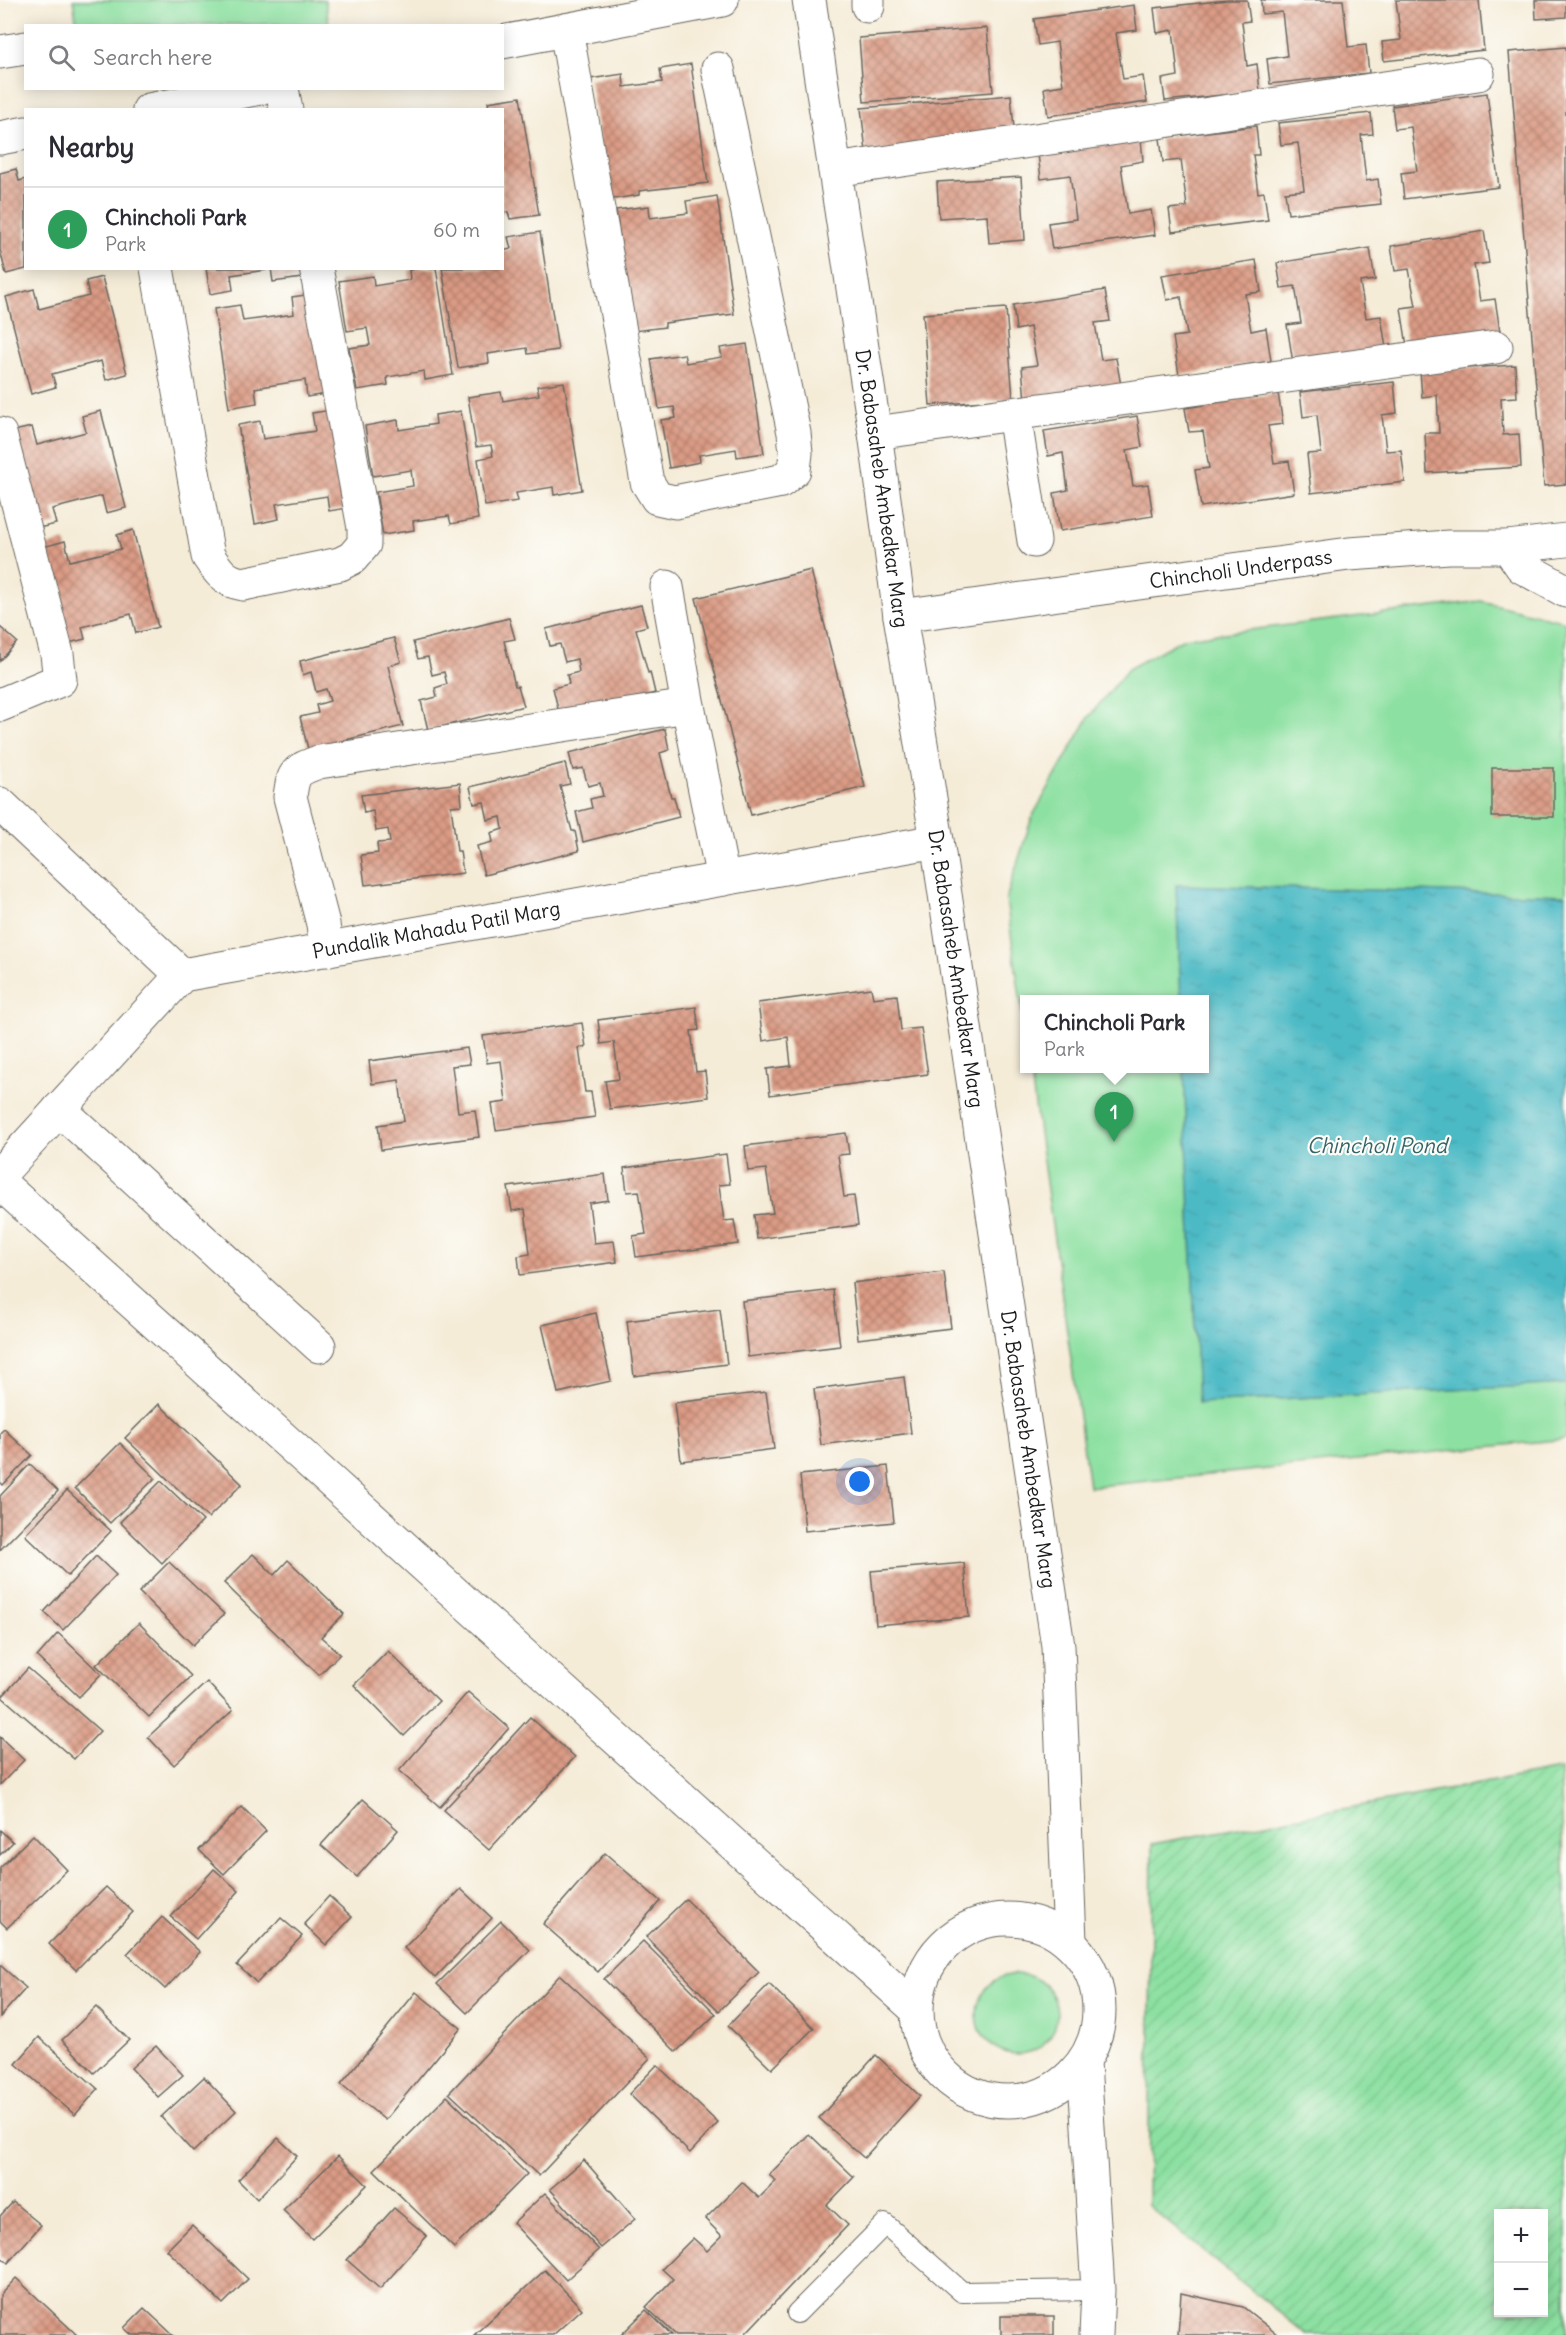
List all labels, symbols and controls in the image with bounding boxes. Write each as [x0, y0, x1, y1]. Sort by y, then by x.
search box [24, 24, 504, 90]
icon: search [45, 41, 78, 74]
text: Search here [93, 43, 212, 71]
text: Nearby [48, 131, 134, 164]
text: Chincholi Park [105, 203, 247, 231]
text: 1 [64, 217, 71, 242]
text: 60 m [433, 217, 480, 242]
text: Park [105, 231, 146, 256]
street label: Dr. Babasaheb Ambedkar Marg [850, 348, 915, 630]
street label: Chincholi Underpass [1148, 543, 1334, 593]
street label: Dr. Babasaheb Ambedkar Marg [923, 828, 990, 1109]
street label: Pundalik Mahadu Patil Marg [310, 895, 562, 964]
popup [1020, 995, 1209, 1073]
text: Chincholi Park [1044, 1008, 1185, 1036]
text: Park [1044, 1036, 1085, 1061]
pin: 1 [1094, 1092, 1134, 1142]
water label: Chincholi Pond [1307, 1132, 1450, 1159]
street label: Dr. Babasaheb Ambedkar Marg [996, 1309, 1062, 1590]
your location [845, 1467, 874, 1496]
map controls [1494, 2209, 1548, 2317]
button: + [1494, 2209, 1548, 2263]
button: − [1494, 2263, 1548, 2317]

